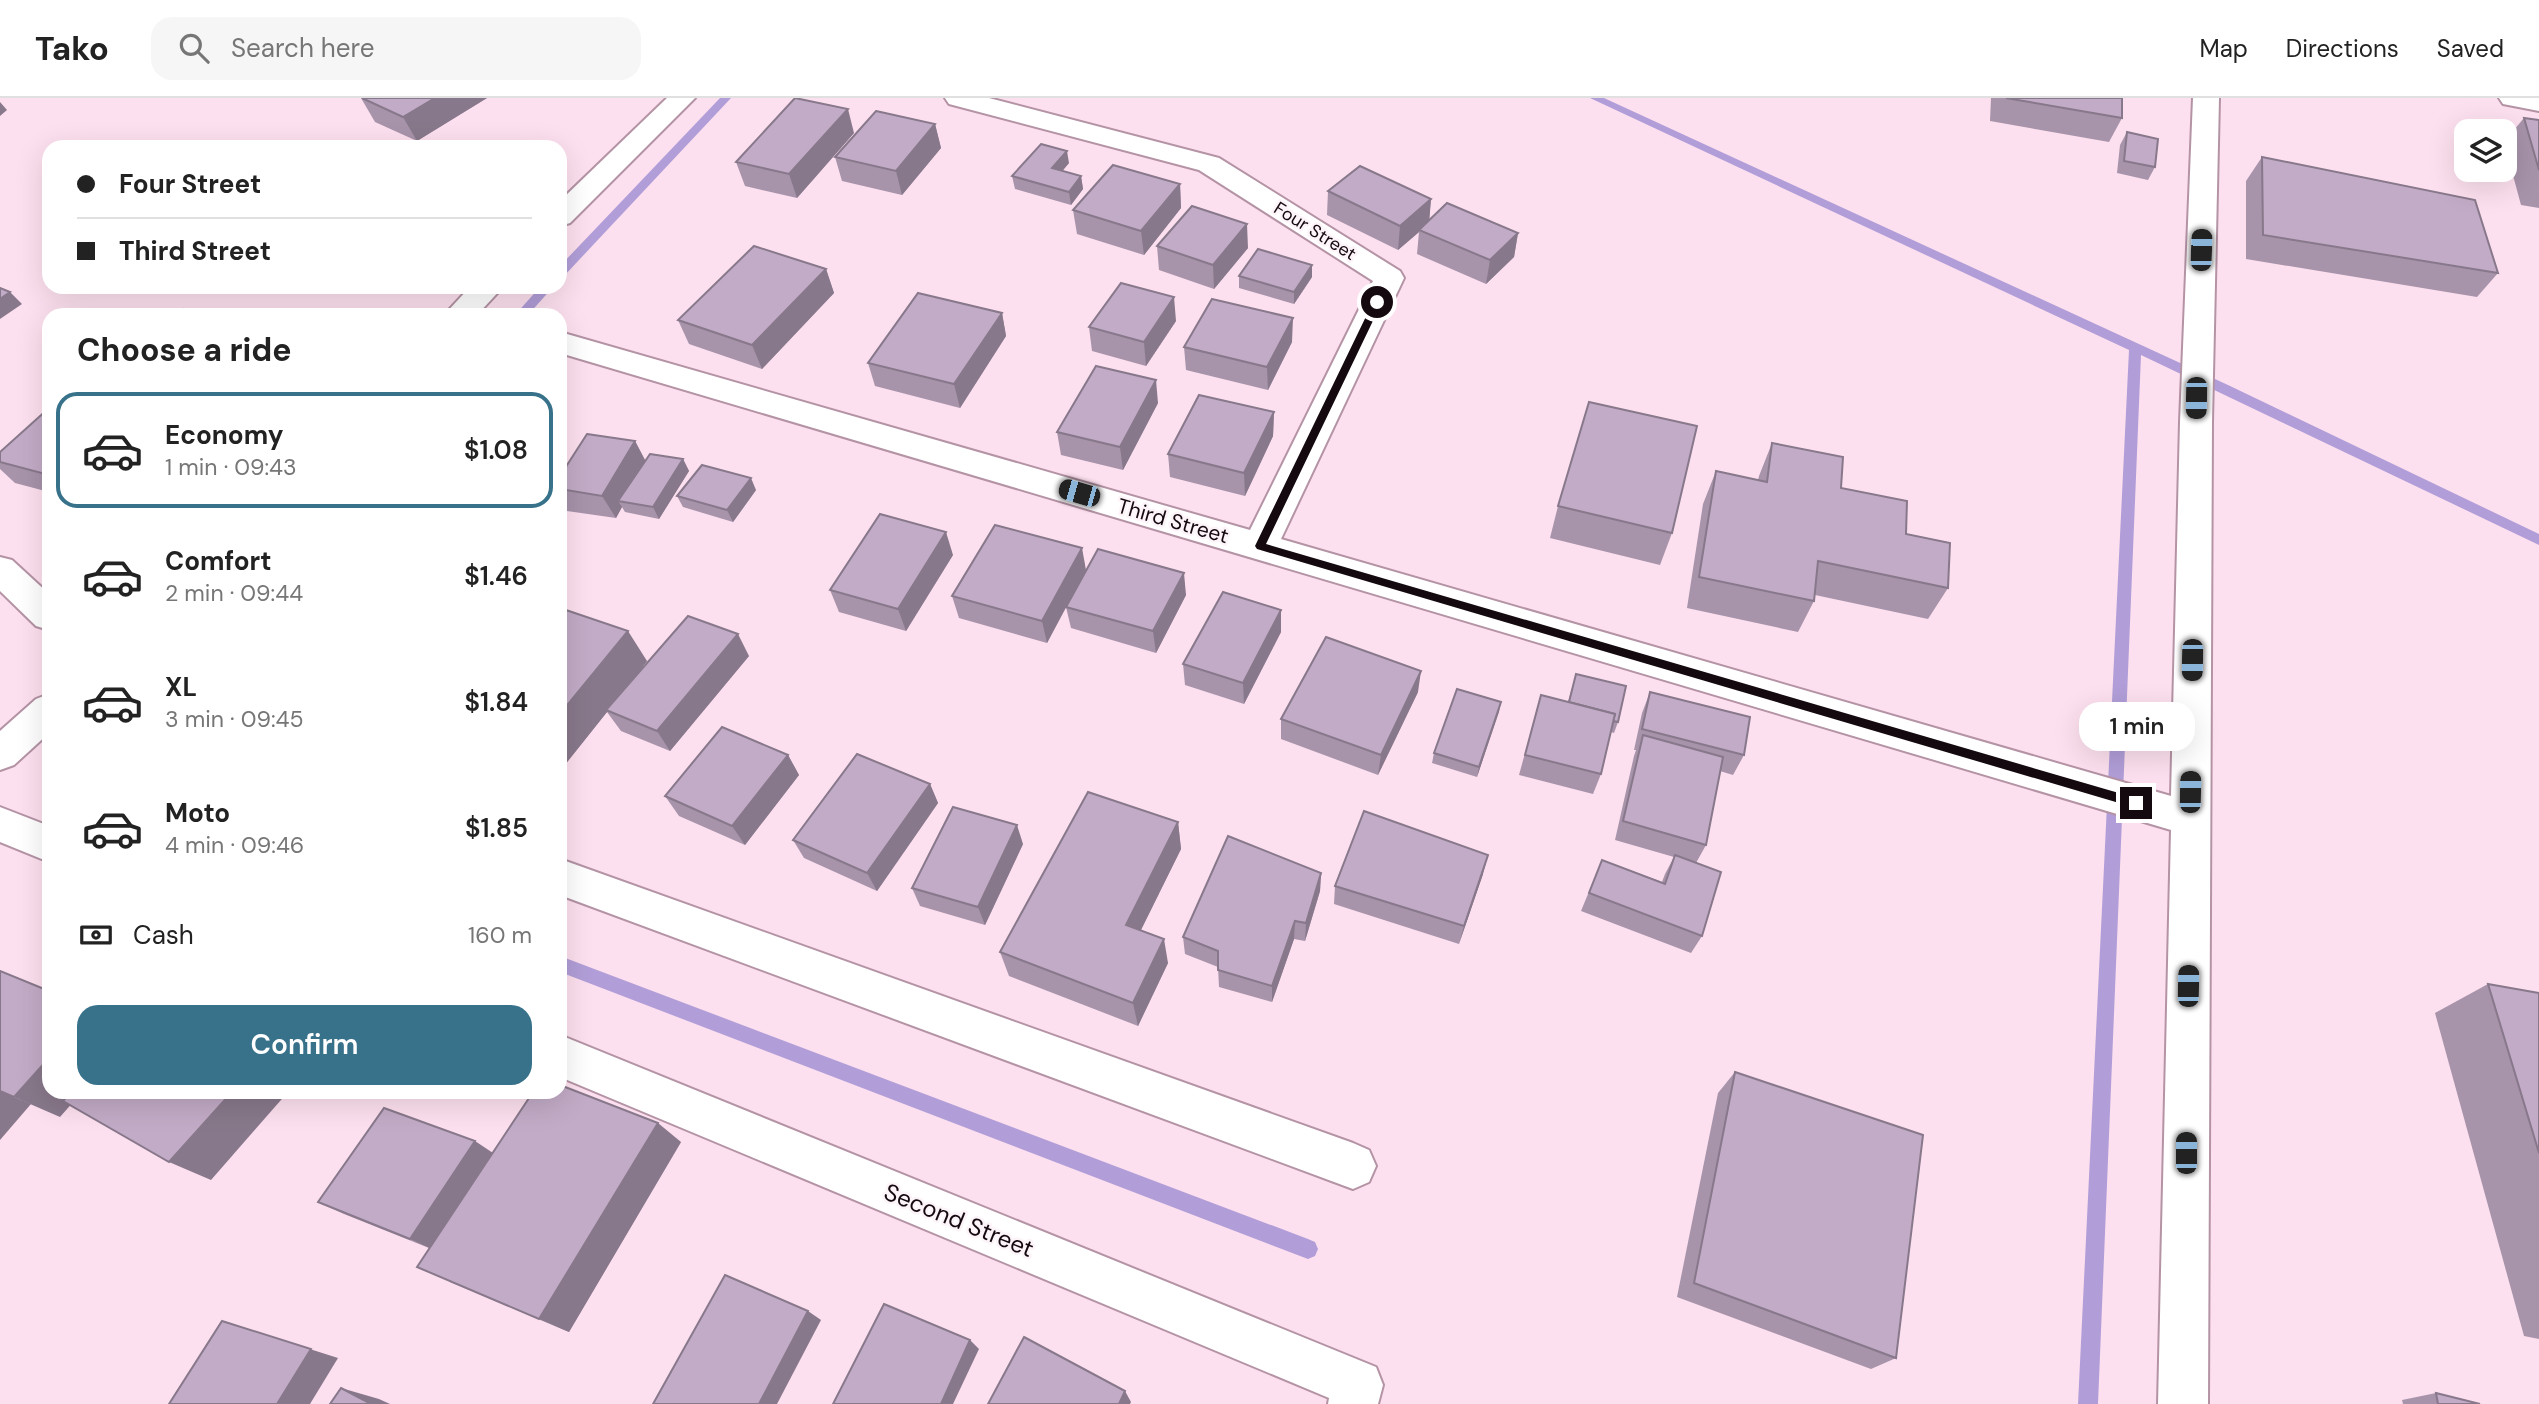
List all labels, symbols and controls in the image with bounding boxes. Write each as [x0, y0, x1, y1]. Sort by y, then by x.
search box [151, 17, 641, 80]
text: Tako [35, 27, 109, 70]
icon: search [175, 29, 213, 67]
text: Search here [231, 31, 374, 65]
text: Map [2200, 33, 2248, 64]
text: Directions [2286, 33, 2399, 64]
text: Saved [2437, 33, 2504, 64]
map controls [2454, 119, 2517, 182]
button: layers [2454, 119, 2517, 182]
text: Four Street [119, 167, 261, 201]
street label: Four Street [1269, 196, 1361, 266]
car [2190, 229, 2213, 271]
text: Third Street [119, 234, 271, 268]
route start [1361, 286, 1393, 318]
text: Choose a ride [77, 329, 292, 371]
car [2186, 377, 2207, 419]
text: Economy [165, 418, 283, 452]
icon: car [81, 419, 144, 482]
text: $1.08 [464, 433, 528, 467]
text: 1 min · 09:43 [165, 452, 297, 482]
car [1056, 477, 1103, 509]
street label: Third Street [1114, 492, 1232, 550]
text: Comfort [165, 544, 271, 578]
icon: car [81, 545, 144, 608]
text: $1.46 [464, 559, 528, 593]
text: 2 min · 09:44 [165, 578, 303, 608]
car [2182, 639, 2203, 681]
text: XL [165, 670, 197, 704]
icon: car [81, 671, 144, 734]
text: $1.84 [464, 685, 528, 719]
callout: 1 min [2078, 702, 2194, 750]
text: 3 min · 09:45 [165, 704, 304, 734]
text: 1 min [2110, 711, 2164, 741]
car [2180, 771, 2201, 813]
route end [2120, 787, 2152, 819]
text: Moto [165, 796, 230, 830]
icon: car [81, 797, 144, 860]
text: $1.85 [465, 811, 528, 845]
text: 4 min · 09:46 [165, 830, 304, 860]
icon: cash [77, 916, 115, 954]
text: Cash [133, 918, 194, 952]
text: 160 m [468, 920, 532, 950]
car [2178, 965, 2199, 1007]
button: Confirm [77, 1005, 532, 1085]
car [2176, 1132, 2197, 1174]
street label: Second Street [880, 1176, 1038, 1264]

